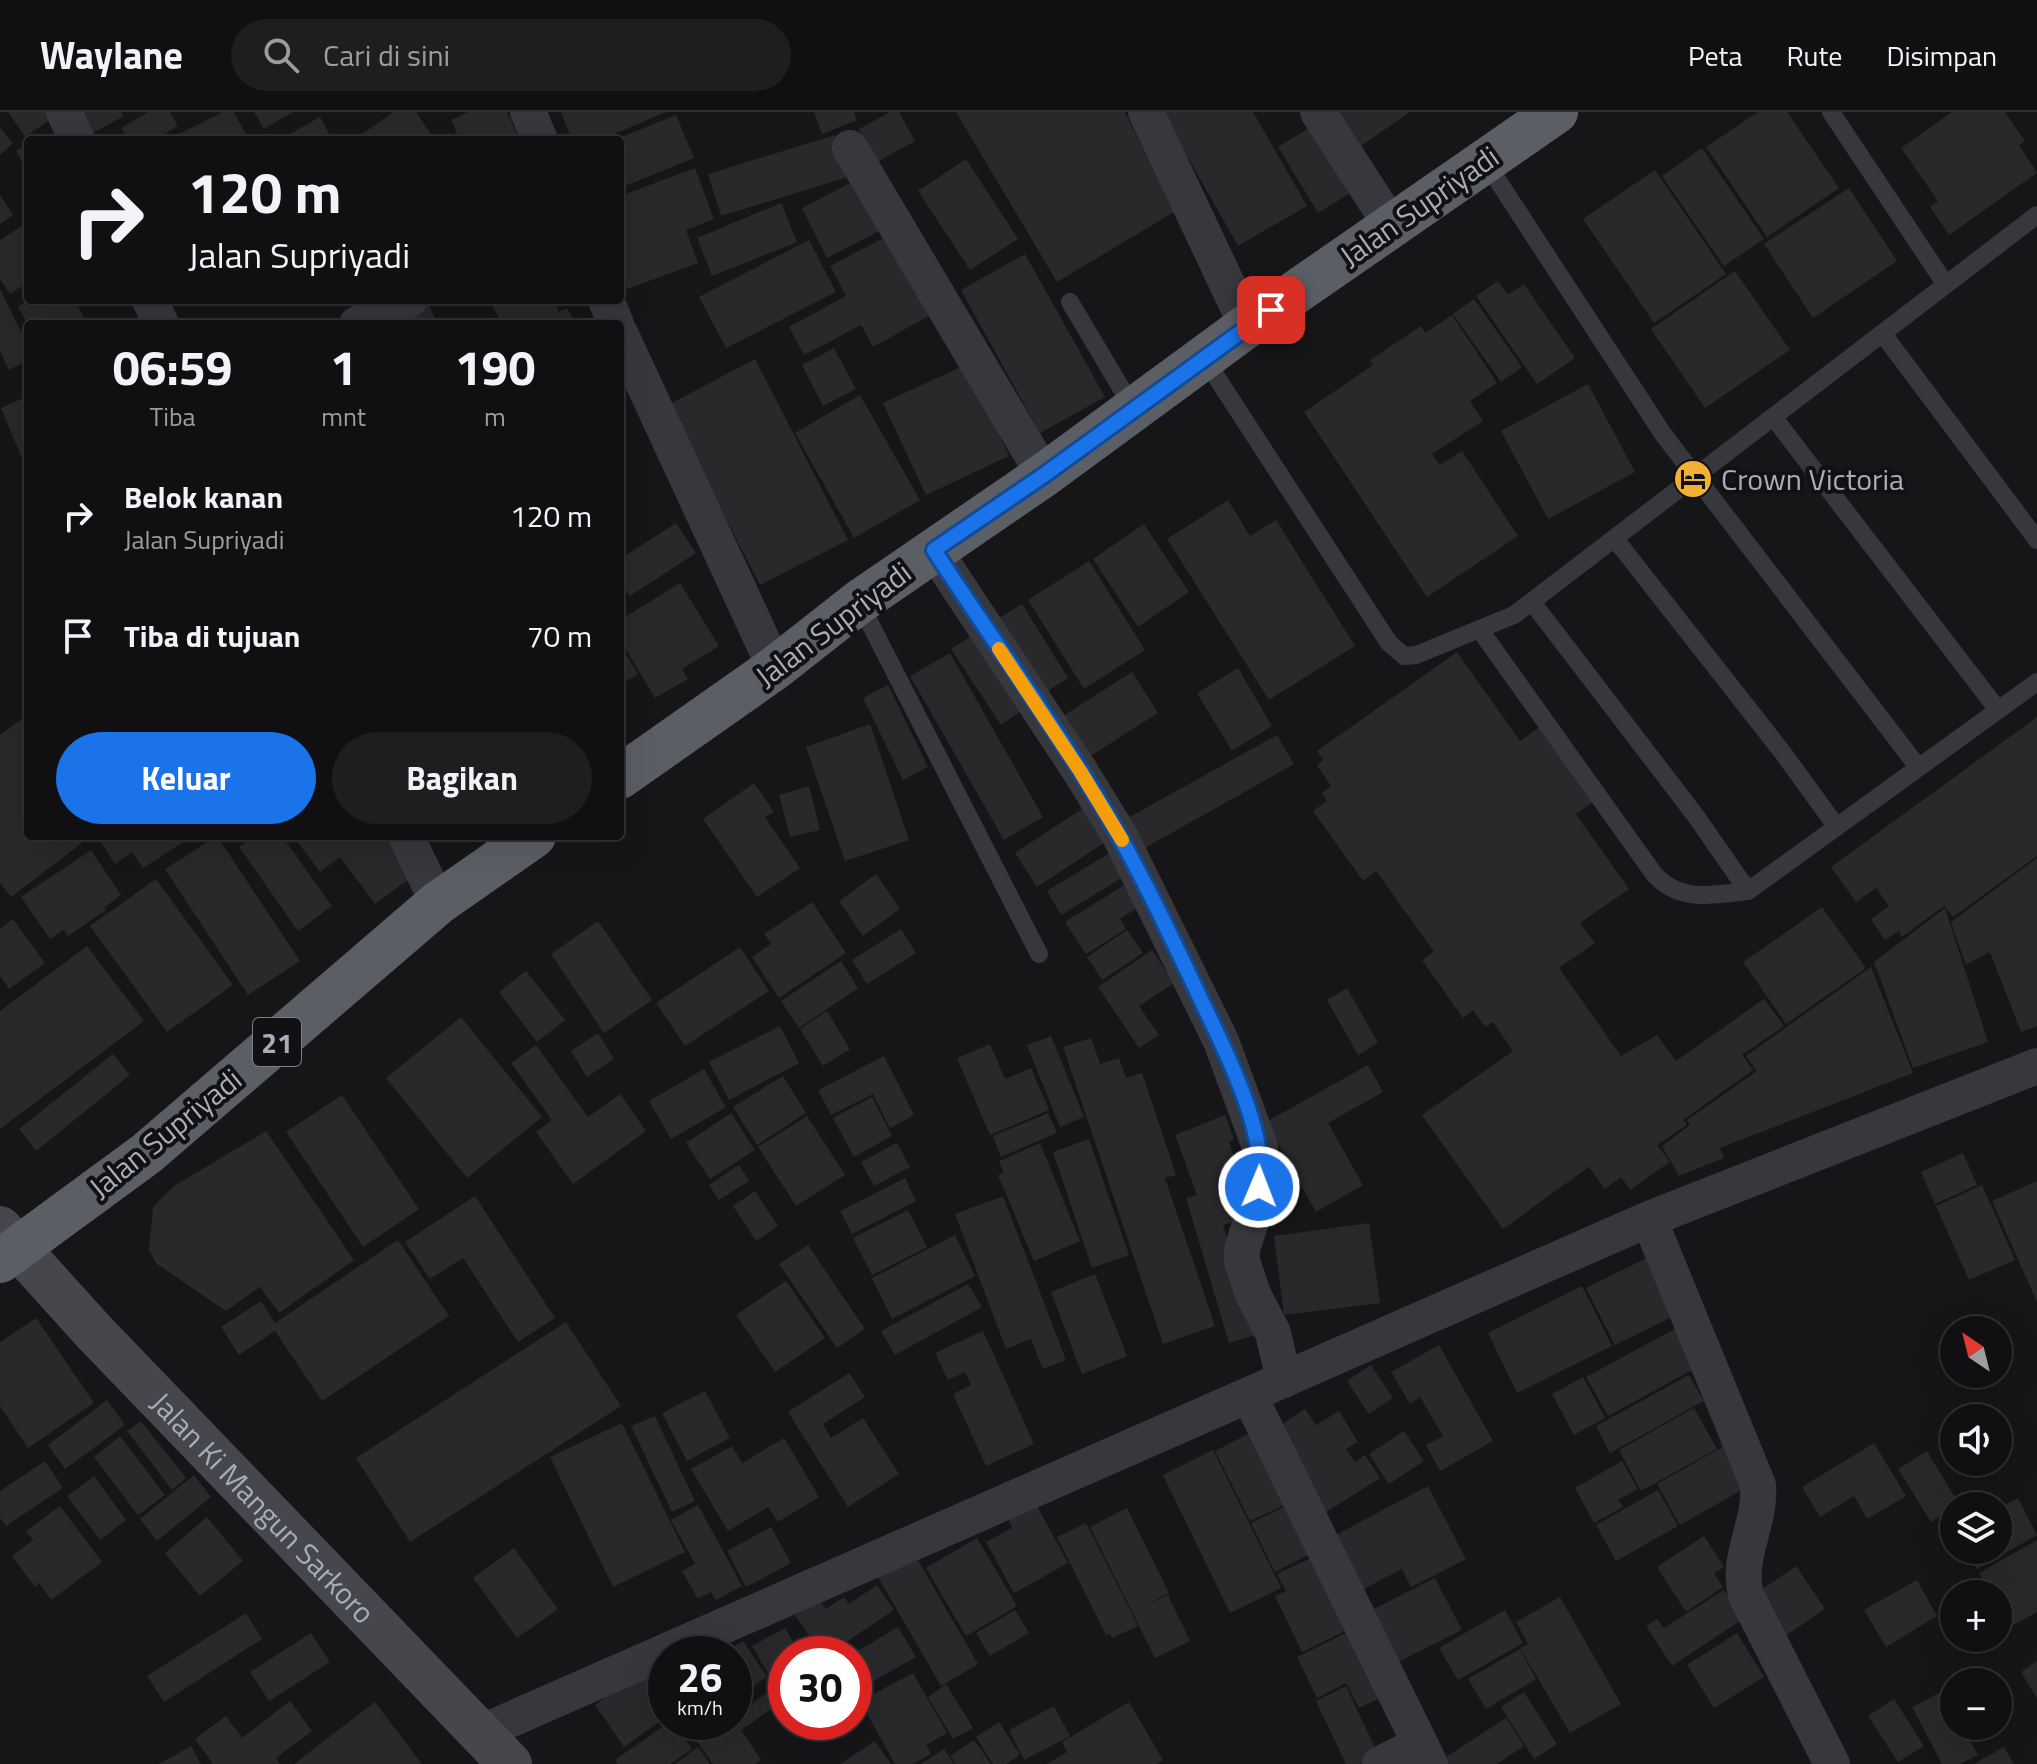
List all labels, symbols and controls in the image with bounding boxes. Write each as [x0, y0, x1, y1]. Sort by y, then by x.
search box [231, 19, 791, 91]
text: Waylane [40, 26, 183, 84]
text: Cari di sini [323, 32, 450, 78]
icon: search [259, 33, 303, 77]
text: Peta [1688, 34, 1742, 77]
text: Rute [1786, 34, 1842, 77]
text: Disimpan [1886, 34, 1997, 77]
street label: Jalan Supriyadi [1330, 134, 1508, 278]
text: 120 m [188, 150, 341, 235]
icon: right [56, 168, 160, 272]
text: Jalan Supriyadi [188, 227, 410, 282]
pin [1237, 276, 1305, 344]
icon: arrive [1249, 288, 1293, 332]
text: 06:59 [113, 331, 233, 404]
text: 1 [330, 331, 357, 404]
text: 190 [455, 331, 535, 404]
text: Tiba [150, 397, 196, 436]
text: mnt [321, 397, 366, 436]
text: m [484, 397, 506, 436]
place label: Crown Victoria [1721, 456, 1904, 502]
hotel icon: Crown Victoria [1672, 458, 1714, 500]
text: Belok kanan [124, 474, 283, 520]
text: 120 m [510, 493, 592, 539]
icon: right [56, 494, 100, 538]
text: Jalan Supriyadi [124, 520, 284, 559]
street label: Jalan Supriyadi [745, 550, 921, 698]
text: Tiba di tujuan [124, 613, 300, 659]
text: 70 m [527, 613, 592, 659]
icon: arrive [56, 614, 100, 658]
button: Keluar [56, 732, 316, 824]
button: Bagikan [332, 732, 592, 824]
road number: 21 [253, 1018, 301, 1066]
street label: Jalan Supriyadi [79, 1057, 251, 1209]
position arrow [1217, 1145, 1301, 1229]
north arrow [1940, 1316, 2012, 1388]
map controls [1940, 1316, 2012, 1740]
street label: Jalan Ki Mangun Sarkoro [140, 1381, 386, 1634]
button: sound [1940, 1404, 2012, 1476]
button: layers [1940, 1492, 2012, 1564]
button: + [1940, 1580, 2012, 1652]
speed limit sign: 30 [768, 1636, 872, 1740]
text: 26 [678, 1647, 722, 1708]
button: − [1940, 1668, 2012, 1740]
text: km/h [677, 1692, 723, 1723]

